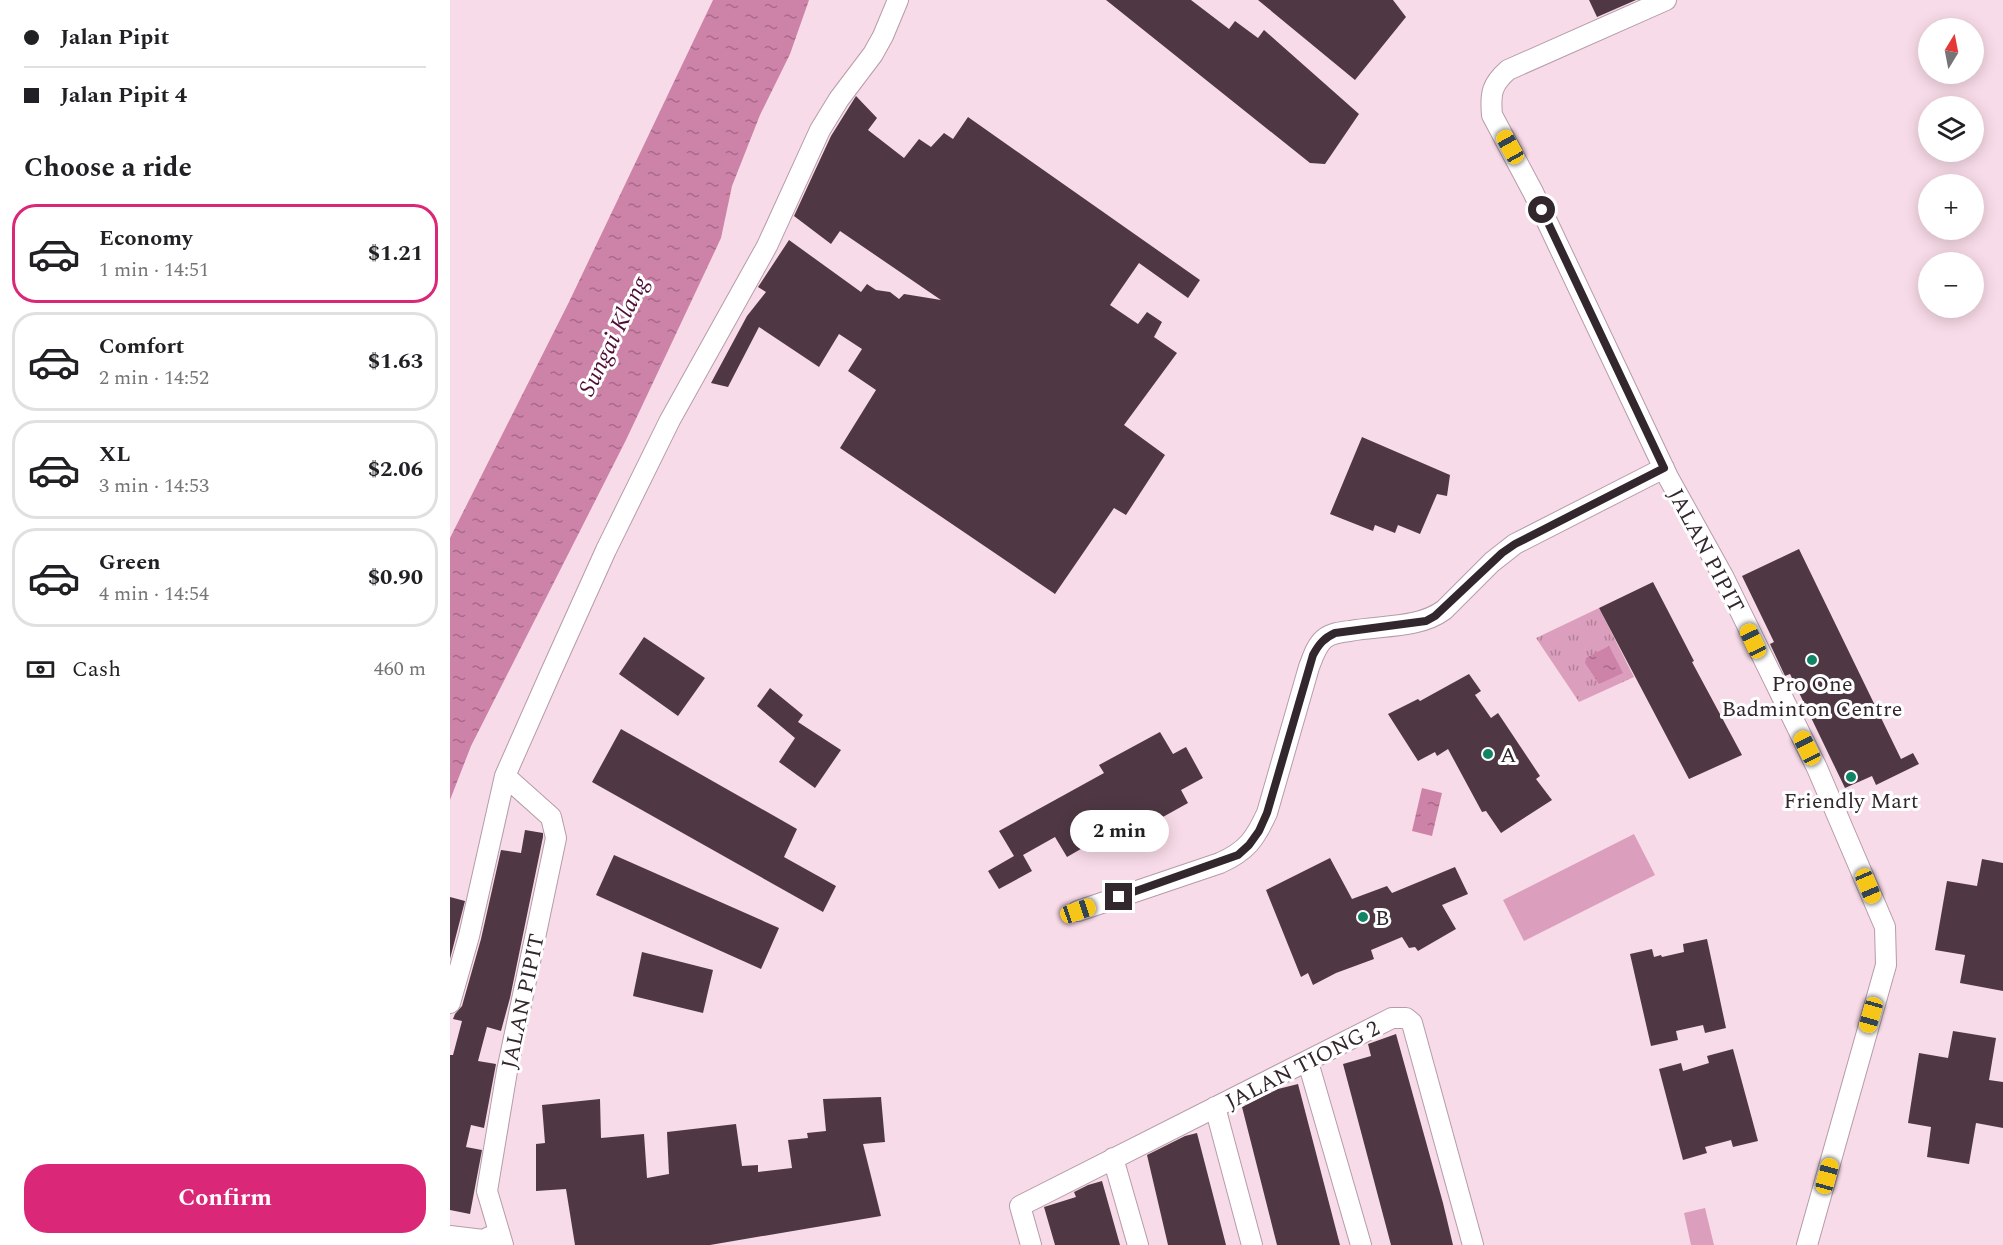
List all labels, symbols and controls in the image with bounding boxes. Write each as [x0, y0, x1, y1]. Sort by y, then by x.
north arrow [1918, 18, 1984, 84]
map controls [1918, 18, 1984, 318]
text: Jalan Pipit [60, 21, 169, 54]
text: Jalan Pipit 4 [60, 79, 187, 112]
button: layers [1918, 96, 1984, 162]
car [1493, 127, 1527, 167]
text: Choose a ride [24, 147, 192, 189]
button: + [1918, 174, 1984, 240]
route start [1528, 196, 1555, 223]
text: Economy [99, 222, 192, 255]
icon: car [27, 227, 81, 281]
text: $1.21 [368, 237, 423, 270]
button: − [1918, 252, 1984, 318]
text: 1 min · 14:51 [99, 255, 209, 285]
water label: Sungai Klang [569, 269, 659, 402]
text: Comfort [99, 330, 184, 363]
icon: car [27, 335, 81, 389]
text: $1.63 [368, 345, 423, 378]
text: 2 min · 14:52 [99, 363, 209, 393]
text: XL [99, 438, 130, 471]
icon: car [27, 443, 81, 497]
text: $2.06 [368, 453, 423, 486]
text: 3 min · 14:53 [99, 471, 209, 501]
street label: JALAN PIPIT [1659, 482, 1752, 619]
text: Green [99, 546, 161, 579]
icon: car [27, 551, 81, 605]
text: $0.90 [368, 561, 423, 594]
text: 4 min · 14:54 [99, 579, 209, 609]
car [1737, 621, 1769, 661]
icon: cash [24, 653, 57, 686]
text: Cash [72, 653, 121, 686]
marker: Pro One Badminton Centre [1805, 653, 1819, 667]
text: 460 m [374, 654, 426, 684]
place label: Pro One Badminton Centre [1722, 668, 1902, 726]
car [1791, 728, 1823, 768]
place label: A [1500, 739, 1517, 772]
marker: A [1481, 747, 1495, 761]
marker: Friendly Mart [1844, 770, 1858, 784]
place label: Friendly Mart [1783, 785, 1919, 818]
callout: 2 min [1070, 810, 1168, 852]
text: 2 min [1093, 816, 1146, 846]
car [1853, 866, 1883, 906]
route end [1105, 883, 1132, 910]
car [1058, 897, 1098, 925]
place label: B [1375, 902, 1389, 935]
marker: B [1356, 910, 1370, 924]
street label: JALAN PIPIT [493, 931, 554, 1072]
car [1857, 995, 1885, 1035]
street label: JALAN TIONG 2 [1220, 1012, 1386, 1118]
car [1814, 1156, 1840, 1196]
button: Confirm [24, 1164, 426, 1233]

